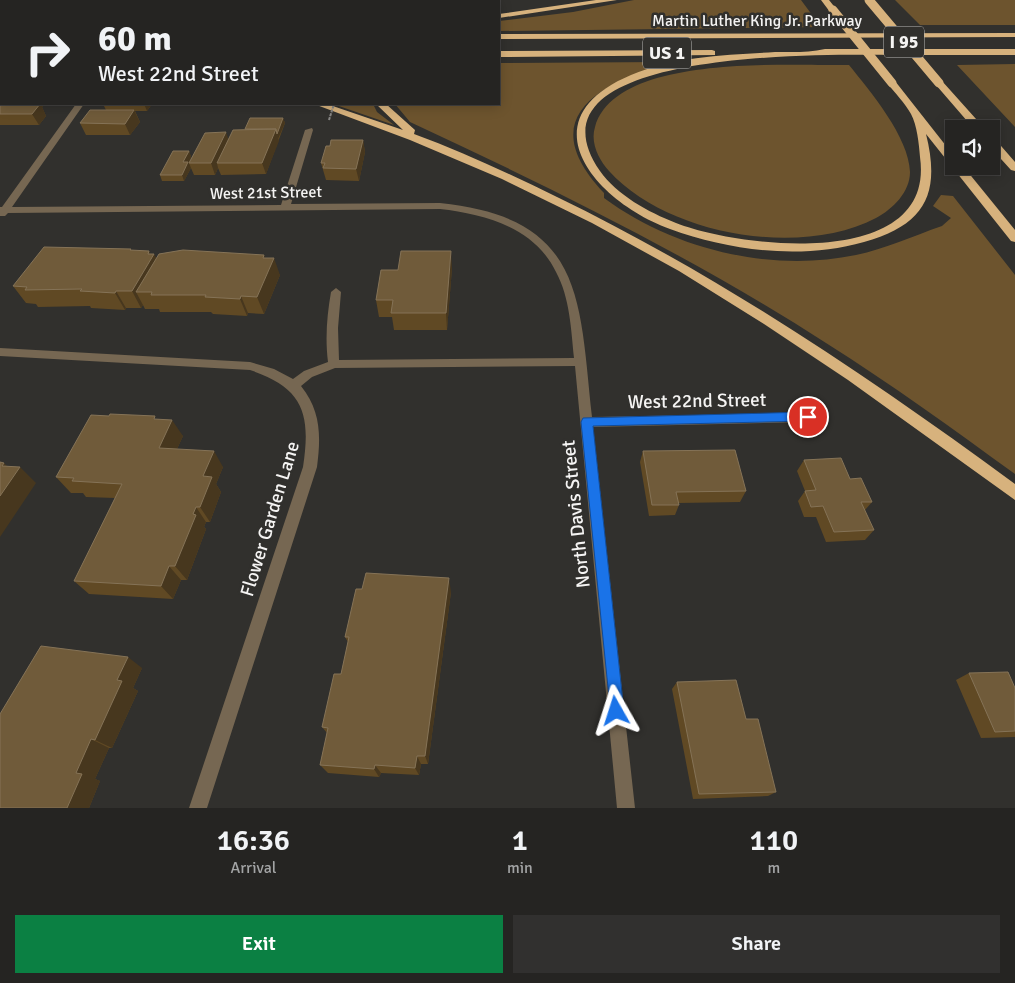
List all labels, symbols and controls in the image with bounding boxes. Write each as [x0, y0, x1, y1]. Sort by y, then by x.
street label: Martin Luther King Jr. Parkway [652, 11, 862, 31]
text: 60 m [98, 17, 172, 60]
icon: right [15, 20, 80, 85]
road number: I 95 [884, 27, 924, 58]
road number: US 1 [643, 38, 691, 68]
text: West 22nd Street [98, 60, 259, 87]
map controls [945, 120, 1000, 175]
button: sound [945, 120, 1000, 175]
street label: West 21st Street [210, 182, 323, 204]
street label: West 22nd Street [627, 388, 767, 414]
pin [787, 396, 829, 438]
icon: arrive [794, 403, 822, 431]
street label: Flower Garden Lane [235, 438, 305, 600]
street label: North Davis Street [556, 439, 596, 589]
position arrow [589, 684, 641, 736]
text: 16:36 [217, 822, 290, 859]
text: 1 [512, 822, 528, 859]
text: 110 [750, 822, 798, 859]
text: Arrival [230, 858, 276, 878]
text: min [507, 858, 533, 878]
text: m [767, 858, 780, 878]
button: Exit [15, 915, 503, 973]
button: Share [513, 915, 1000, 973]

